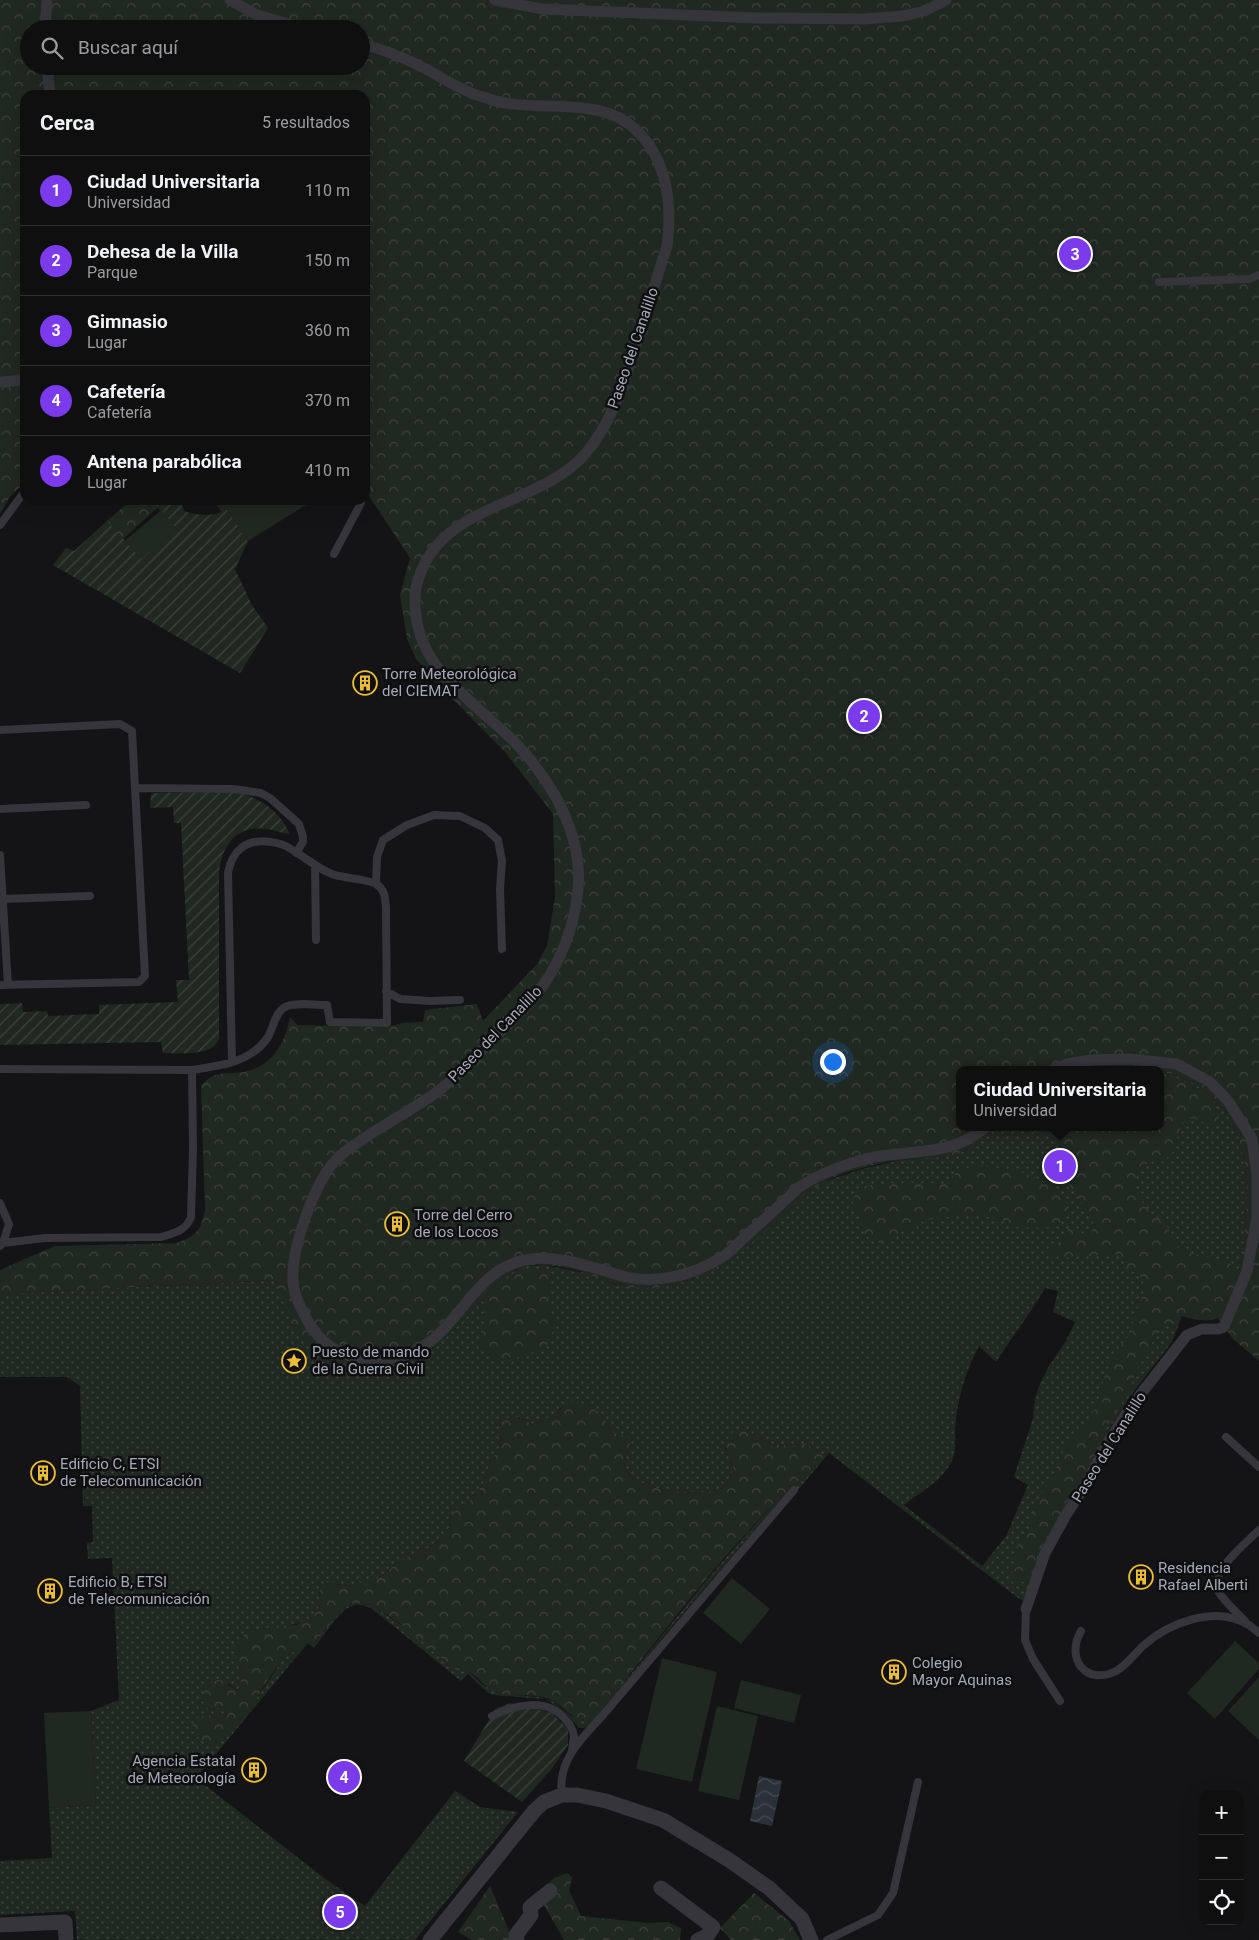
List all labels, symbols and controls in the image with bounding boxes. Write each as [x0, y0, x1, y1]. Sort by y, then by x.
search box [20, 20, 370, 75]
icon: search [38, 34, 66, 62]
text: Buscar aquí [78, 36, 178, 59]
text: Cerca [40, 111, 95, 135]
text: 5 resultados [262, 113, 350, 132]
text: Ciudad Universitaria [87, 170, 260, 193]
text: 1 [51, 181, 61, 200]
text: 110 m [305, 181, 350, 200]
text: Universidad [87, 193, 171, 212]
pin: 3 [1059, 235, 1091, 273]
text: Dehesa de la Villa [87, 240, 238, 263]
text: 2 [51, 251, 61, 270]
text: 150 m [305, 251, 350, 270]
text: Parque [87, 263, 137, 282]
street label: Paseo del Canalillo [604, 285, 662, 411]
text: Gimnasio [87, 310, 168, 333]
text: 3 [51, 321, 61, 340]
text: 360 m [305, 321, 350, 340]
text: Lugar [87, 333, 127, 352]
text: Cafetería [87, 380, 165, 403]
text: 4 [51, 391, 61, 410]
text: 370 m [305, 391, 350, 410]
text: Cafetería [87, 403, 152, 422]
text: Antena parabólica [87, 450, 242, 473]
text: 5 [51, 461, 61, 480]
text: 410 m [305, 461, 350, 480]
text: Lugar [87, 473, 127, 492]
place label: Torre Meteorológica del CIEMAT [382, 665, 517, 700]
building icon: Torre Meteorológica del CIEMAT [352, 670, 378, 696]
pin: 2 [848, 697, 880, 735]
street label: Paseo del Canalillo [444, 982, 546, 1086]
your location [820, 1049, 846, 1075]
popup [956, 1066, 1164, 1131]
text: Ciudad Universitaria [974, 1078, 1146, 1101]
text: Universidad [974, 1101, 1057, 1120]
pin: 1 [1044, 1147, 1076, 1185]
place label: Torre del Cerro de los Locos [414, 1206, 513, 1241]
building icon: Torre del Cerro de los Locos [384, 1211, 410, 1237]
place label: Puesto de mando de la Guerra Civil [312, 1343, 429, 1378]
place icon: Puesto de mando de la Guerra Civil [281, 1348, 307, 1374]
street label: Paseo del Canalillo [1068, 1388, 1150, 1506]
place label: Edificio C, ETSI de Telecomunicación [60, 1455, 202, 1490]
building icon: Edificio C, ETSI de Telecomunicación [30, 1460, 56, 1486]
place label: Residencia Rafael Alberti [1158, 1559, 1248, 1594]
building icon: Residencia Rafael Alberti [1128, 1564, 1154, 1590]
place label: Edificio B, ETSI de Telecomunicación [68, 1573, 210, 1608]
building icon: Edificio B, ETSI de Telecomunicación [37, 1578, 63, 1604]
place label: Colegio Mayor Aquinas [912, 1654, 1012, 1689]
building icon: Colegio Mayor Aquinas [881, 1659, 907, 1685]
place label: Agencia Estatal de Meteorología [127, 1752, 236, 1787]
building icon: Agencia Estatal de Meteorología [241, 1757, 267, 1783]
pin: 4 [328, 1758, 360, 1796]
map controls [1199, 1790, 1244, 1925]
button: + [1199, 1790, 1244, 1835]
button: − [1199, 1835, 1244, 1880]
button: locate [1199, 1880, 1244, 1925]
pin: 5 [324, 1893, 356, 1931]

